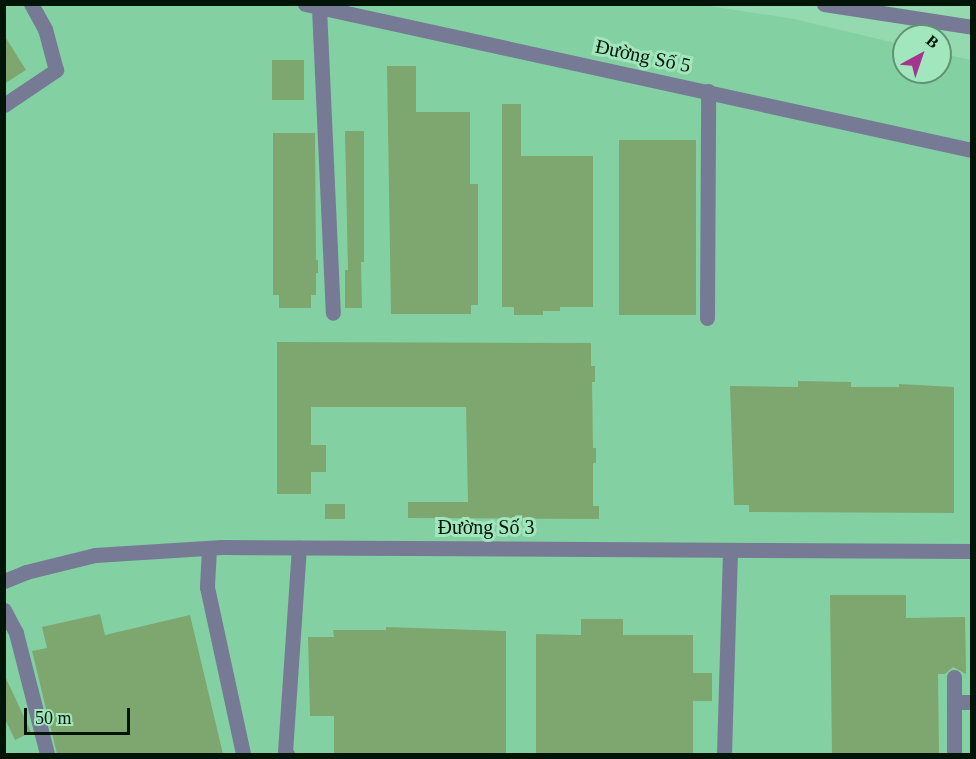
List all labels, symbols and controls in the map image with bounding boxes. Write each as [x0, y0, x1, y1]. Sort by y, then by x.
north arrow [892, 24, 952, 84]
text: B [923, 31, 942, 51]
street label: Đường Số 5 [593, 34, 693, 78]
street label: Đường Số 3 [438, 515, 534, 539]
scale bar [27, 696, 134, 734]
text: 50 m [35, 708, 72, 728]

